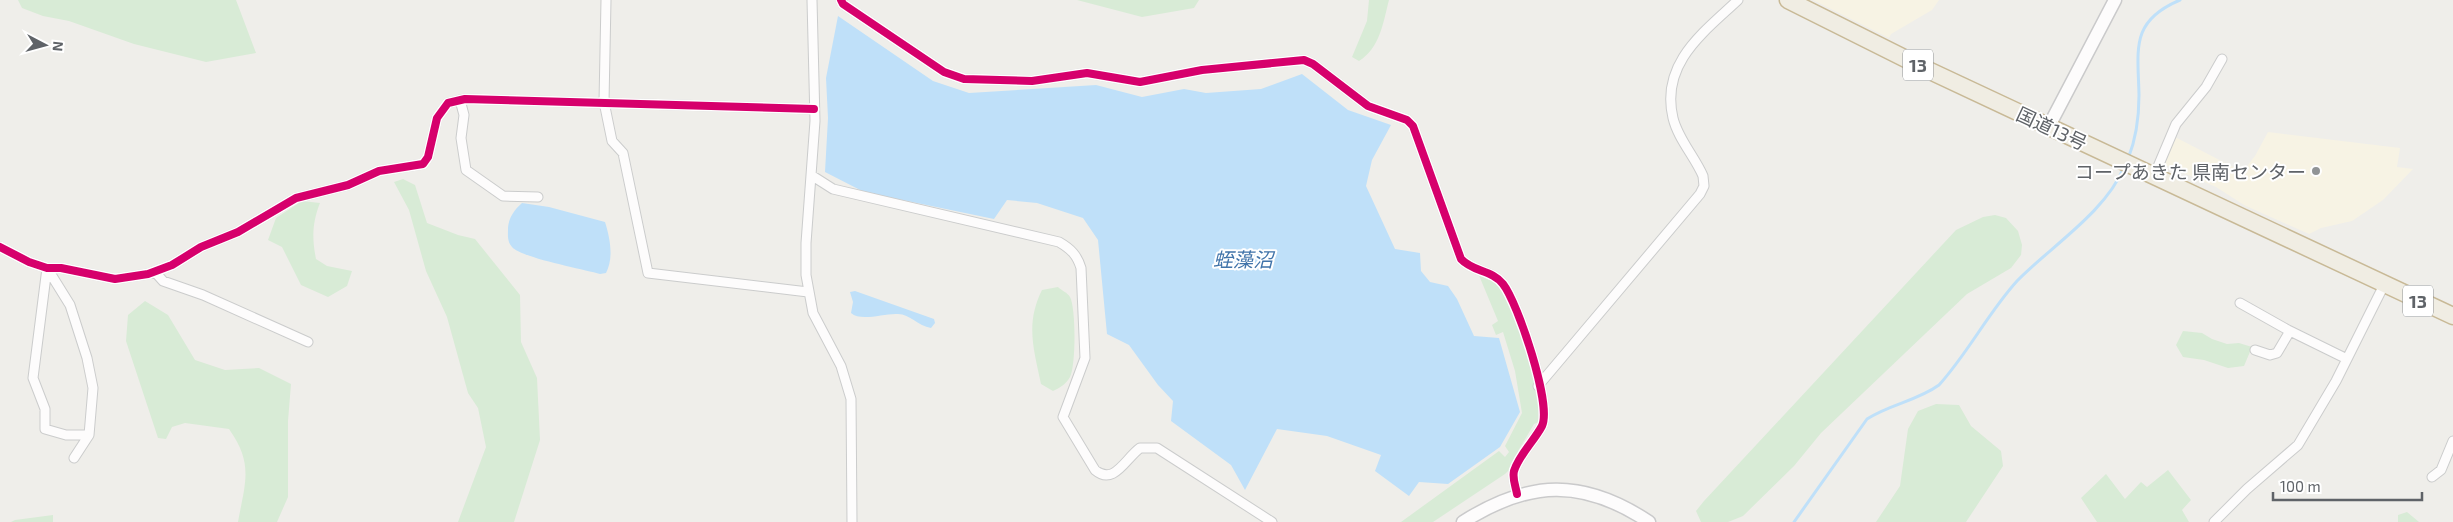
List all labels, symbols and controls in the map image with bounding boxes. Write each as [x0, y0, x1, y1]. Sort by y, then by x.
north arrow [20, 20, 70, 70]
text: N [49, 40, 67, 52]
road number: 13 [1903, 50, 1933, 80]
street label: 国道13号 [2013, 102, 2091, 154]
place label: コープあきた 県南センター [2075, 160, 2306, 183]
marker: コープあきた 県南センター [2310, 165, 2322, 177]
water label: 蛭藻沼 [1213, 247, 1276, 271]
road number: 13 [2403, 286, 2433, 316]
scale bar [2273, 470, 2422, 502]
text: 100 m [2280, 477, 2321, 495]

